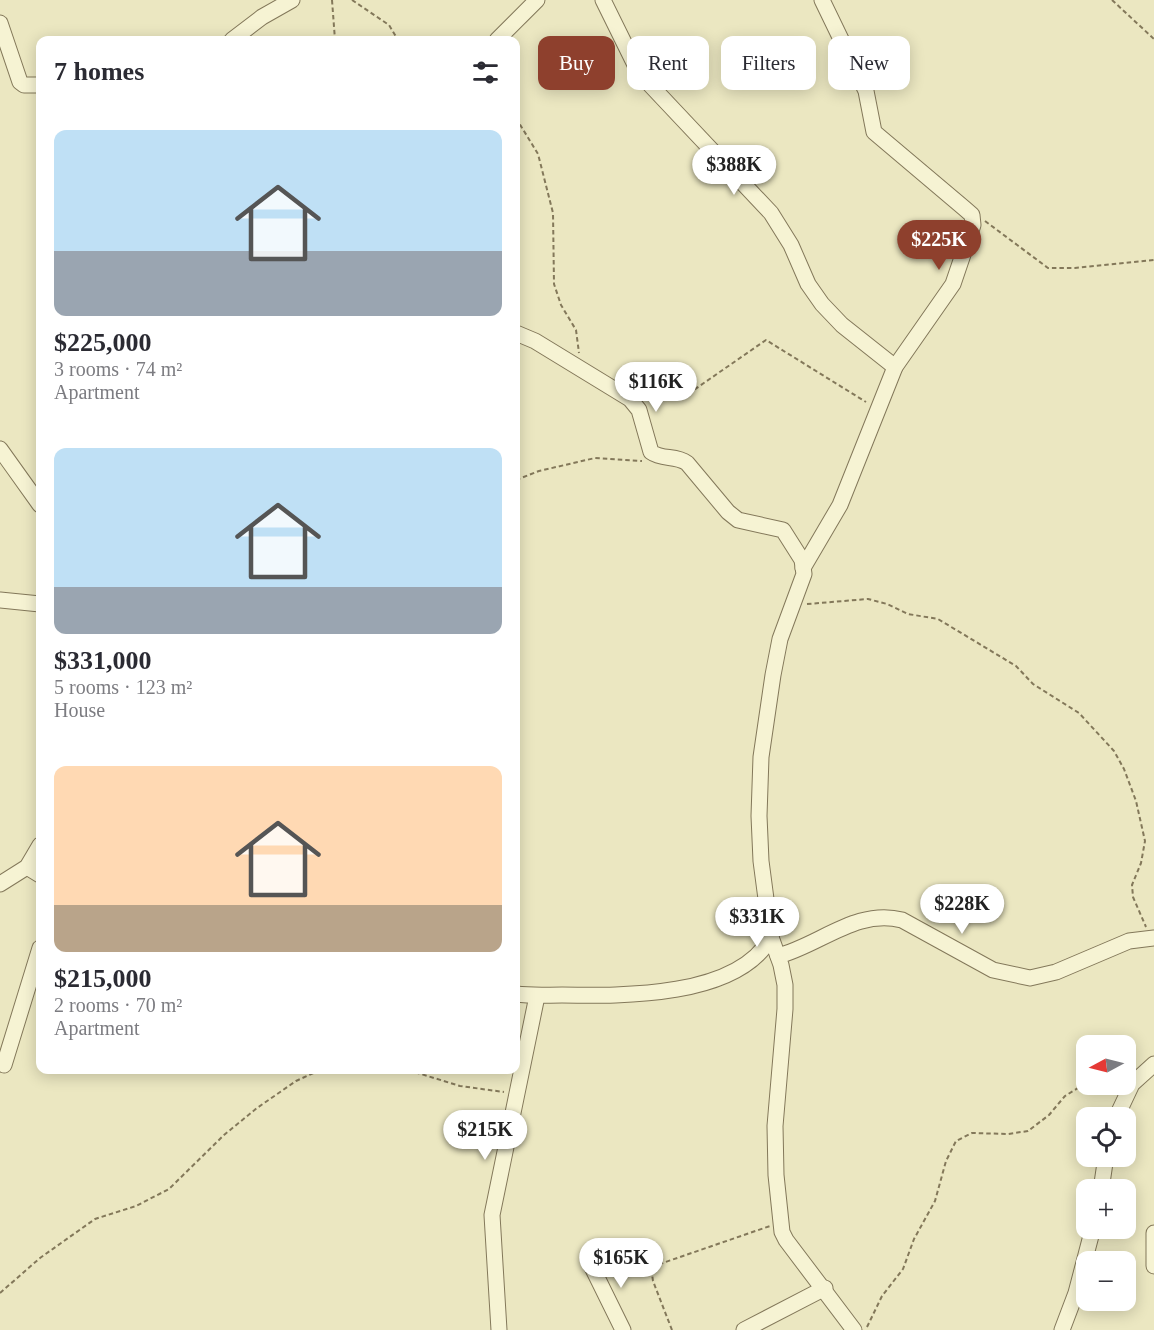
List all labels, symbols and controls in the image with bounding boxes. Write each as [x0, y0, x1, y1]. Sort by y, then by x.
chip: Buy [538, 36, 615, 90]
chip: Rent [627, 36, 709, 90]
chip: Filters [721, 36, 816, 90]
chip: New [828, 36, 910, 90]
icon: filters [469, 56, 502, 89]
text: 7 homes [54, 57, 144, 86]
pin: $388K [692, 145, 776, 196]
text: $388K [706, 153, 762, 175]
icon: home [224, 169, 332, 277]
pin: $225K [897, 220, 981, 271]
text: $225K [911, 228, 967, 250]
text: $225,000 [54, 328, 152, 357]
text: 3 rooms · 74 m² [54, 358, 182, 380]
pin: $116K [614, 362, 698, 413]
text: $116K [629, 370, 683, 392]
text: Apartment [54, 381, 140, 403]
icon: home [224, 487, 332, 595]
text: $331,000 [54, 646, 152, 675]
text: 5 rooms · 123 m² [54, 676, 192, 698]
text: House [54, 699, 105, 721]
icon: home [224, 805, 332, 913]
pin: $228K [920, 884, 1004, 935]
text: $228K [934, 892, 990, 914]
pin: $331K [715, 897, 799, 948]
text: $331K [729, 905, 785, 927]
text: $215,000 [54, 964, 152, 993]
text: 2 rooms · 70 m² [54, 994, 182, 1016]
text: Apartment [54, 1017, 140, 1039]
north arrow [1076, 1035, 1136, 1095]
map controls [1076, 1035, 1136, 1311]
button: locate [1076, 1107, 1136, 1167]
pin: $215K [443, 1110, 527, 1161]
text: $215K [457, 1118, 513, 1140]
button: + [1076, 1179, 1136, 1239]
pin: $165K [579, 1238, 663, 1289]
text: $165K [593, 1246, 649, 1268]
button: − [1076, 1251, 1136, 1311]

